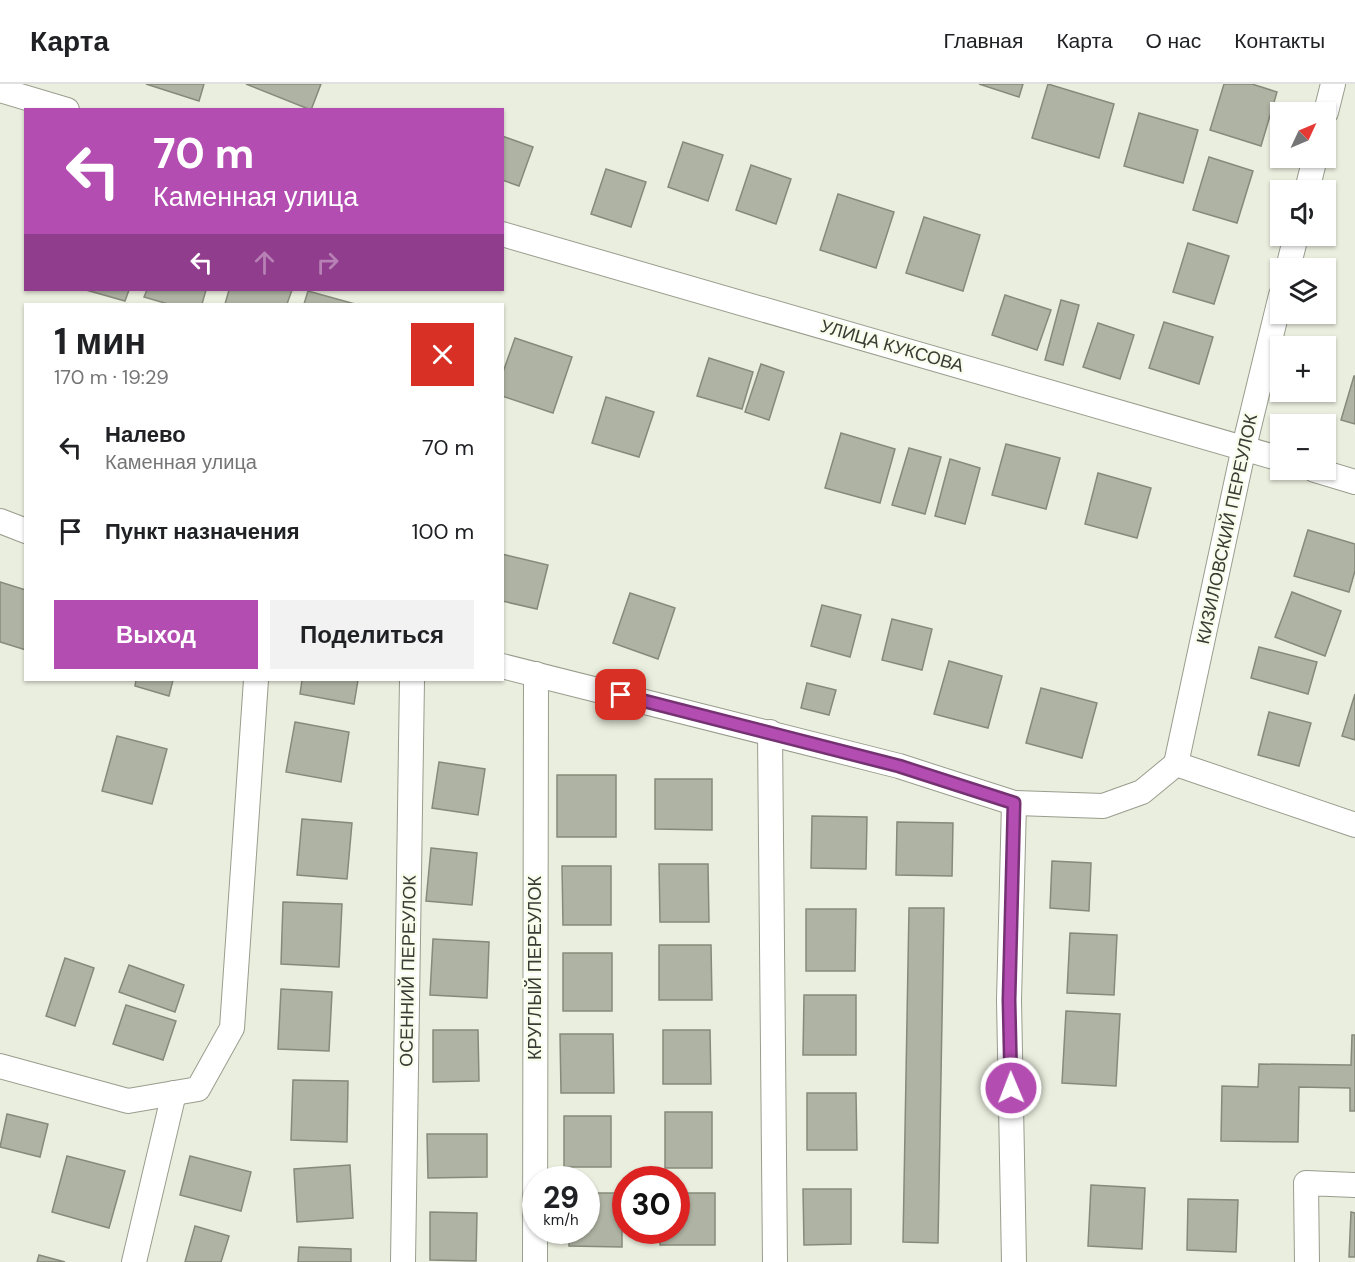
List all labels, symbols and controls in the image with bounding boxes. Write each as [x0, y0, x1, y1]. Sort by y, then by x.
text: Карта [30, 23, 109, 60]
text: Главная [943, 27, 1023, 55]
text: Карта [1056, 27, 1113, 55]
text: О нас [1146, 27, 1201, 55]
text: Контакты [1234, 27, 1325, 55]
north arrow [1270, 102, 1336, 168]
map controls [1270, 102, 1336, 480]
text: 70 m [153, 126, 254, 181]
icon: left [54, 132, 132, 210]
text: Каменная улица [153, 179, 358, 214]
button: sound [1270, 180, 1336, 246]
icon: left [185, 246, 218, 279]
icon: ahead [248, 246, 281, 279]
icon: right [311, 246, 344, 279]
button: layers [1270, 258, 1336, 324]
street label: УЛИЦА КУКСОВА [817, 314, 967, 378]
text: 1 мин [54, 318, 146, 365]
button: close [411, 323, 474, 386]
button: + [1270, 336, 1336, 402]
text: 170 m · 19:29 [54, 364, 169, 390]
street label: КИЗИЛОВСКИЙ ПЕРЕУЛОК [1191, 411, 1263, 646]
button: − [1270, 414, 1336, 480]
text: Налево [105, 420, 186, 449]
icon: left [54, 431, 87, 464]
text: 70 m [422, 433, 474, 462]
text: Каменная улица [105, 449, 257, 475]
icon: arrive [54, 515, 87, 548]
text: Пункт назначения [105, 517, 300, 546]
text: 100 m [412, 517, 474, 546]
button: Выход [54, 600, 258, 669]
button: Поделиться [270, 600, 474, 669]
pin [595, 669, 646, 720]
icon: arrive [604, 678, 637, 711]
street label: ОСЕННИЙ ПЕРЕУЛОК [394, 874, 422, 1067]
street label: КРУГЛЫЙ ПЕРЕУЛОК [523, 876, 547, 1060]
position arrow [979, 1056, 1043, 1120]
speed limit sign: 30 [612, 1166, 690, 1244]
text: 29 [543, 1178, 579, 1217]
text: km/h [543, 1210, 579, 1230]

